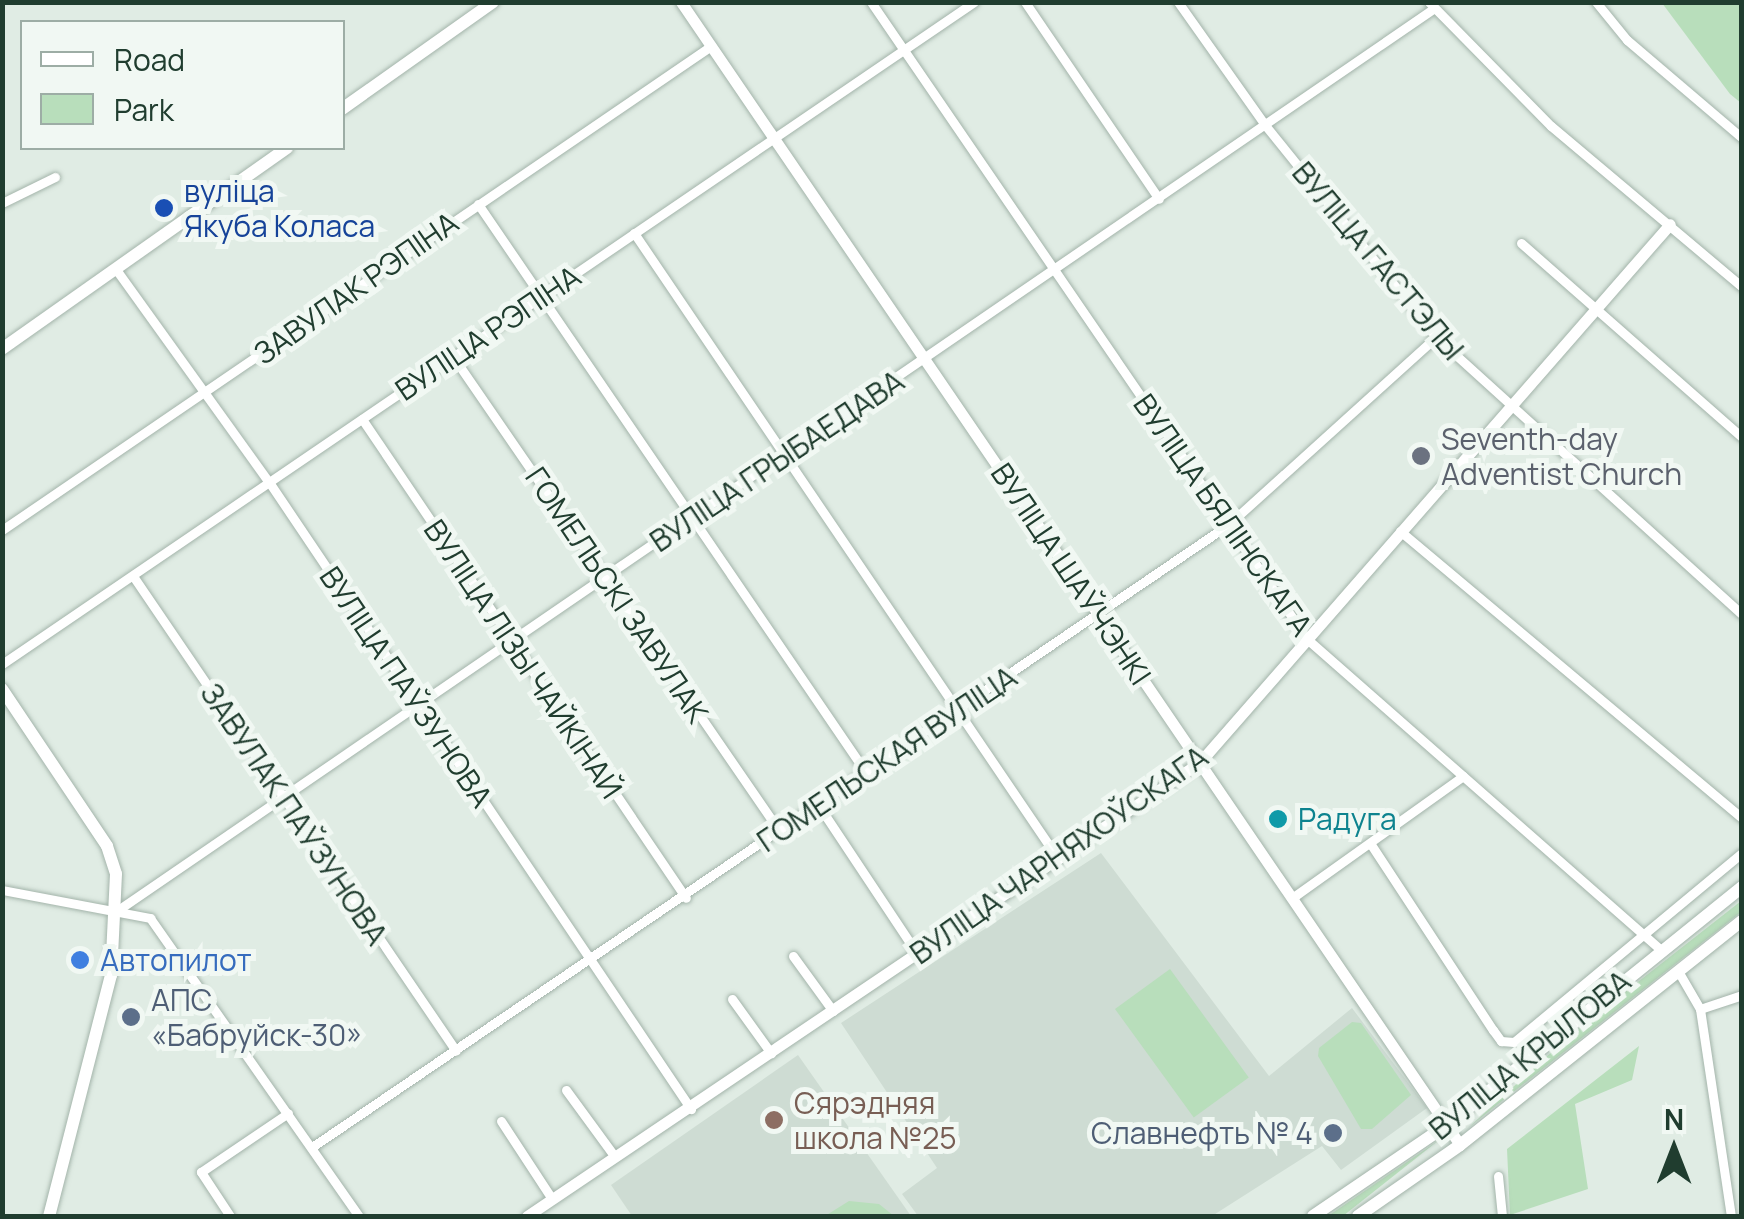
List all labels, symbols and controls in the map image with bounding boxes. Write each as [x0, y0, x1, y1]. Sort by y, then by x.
legend [20, 20, 345, 150]
text: Road [114, 39, 185, 80]
text: Park [114, 89, 174, 130]
street label: ВУЛІЦА ГАСТЭЛЫ [1285, 155, 1471, 367]
place label: вуліца Якуба Коласа [184, 173, 375, 244]
marker: вуліца Якуба Коласа [153, 197, 175, 219]
street label: ЗАВУЛАК РЭПІНА [247, 204, 465, 372]
street label: ВУЛІЦА РЭПІНА [389, 258, 587, 408]
street label: ВУЛІЦА ГРЫБАЕДАВА [643, 363, 911, 559]
street label: ВУЛІЦА БЯЛІНСКАГА [1126, 387, 1320, 643]
place label: Seventh-day Adventist Church [1441, 421, 1682, 492]
marker: Seventh-day Adventist Church [1410, 445, 1432, 467]
street label: ВУЛІЦА ШАЎЧЭНКІ [984, 456, 1158, 692]
street label: ГОМЕЛЬСКІ ЗАВУЛАК [518, 460, 716, 730]
street label: ВУЛІЦА ЛІЗЫ ЧАЙКІНАЙ [416, 513, 630, 805]
street label: ВУЛІЦА ПАЎЗУНОВА [312, 560, 500, 814]
street label: ГОМЕЛЬСКАЯ ВУЛІЦА [750, 659, 1024, 859]
street label: ЗАВУЛАК ПАЎЗУНОВА [193, 676, 395, 952]
street label: ВУЛІЦА ЧАРНЯХОЎСКАГА [903, 739, 1215, 971]
place label: Радуга [1298, 801, 1397, 837]
marker: Радуга [1267, 808, 1289, 830]
place label: Автопилот [100, 942, 252, 978]
marker: Автопилот [69, 949, 91, 971]
street label: ВУЛІЦА КРЫЛОВА [1422, 963, 1638, 1147]
place label: АПС «Бабруйск-30» [151, 982, 362, 1052]
marker: АПС «Бабруйск-30» [120, 1006, 142, 1028]
place label: Сярэдняя школа №25 [794, 1085, 957, 1156]
north arrow [1624, 1099, 1724, 1199]
text: N [1664, 1100, 1684, 1138]
marker: Сярэдняя школа №25 [763, 1109, 785, 1131]
place label: Славнефть № 4 [1091, 1115, 1313, 1151]
marker: Славнефть № 4 [1322, 1122, 1344, 1144]

